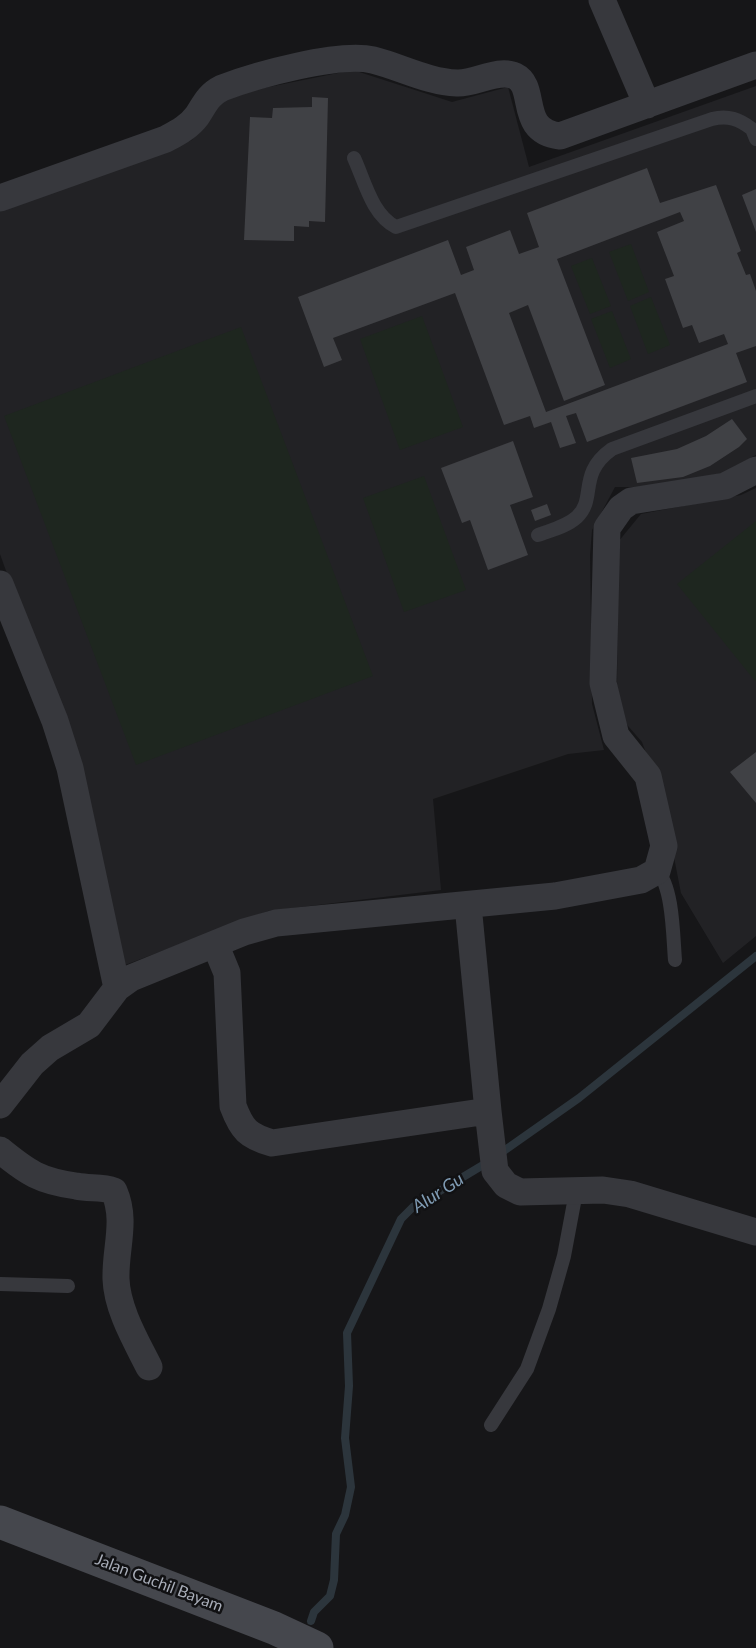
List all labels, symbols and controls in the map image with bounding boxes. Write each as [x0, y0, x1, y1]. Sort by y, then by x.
water label: Alur Gu [408, 1168, 468, 1218]
street label: Jalan Guchil Bayam [93, 1550, 225, 1616]

